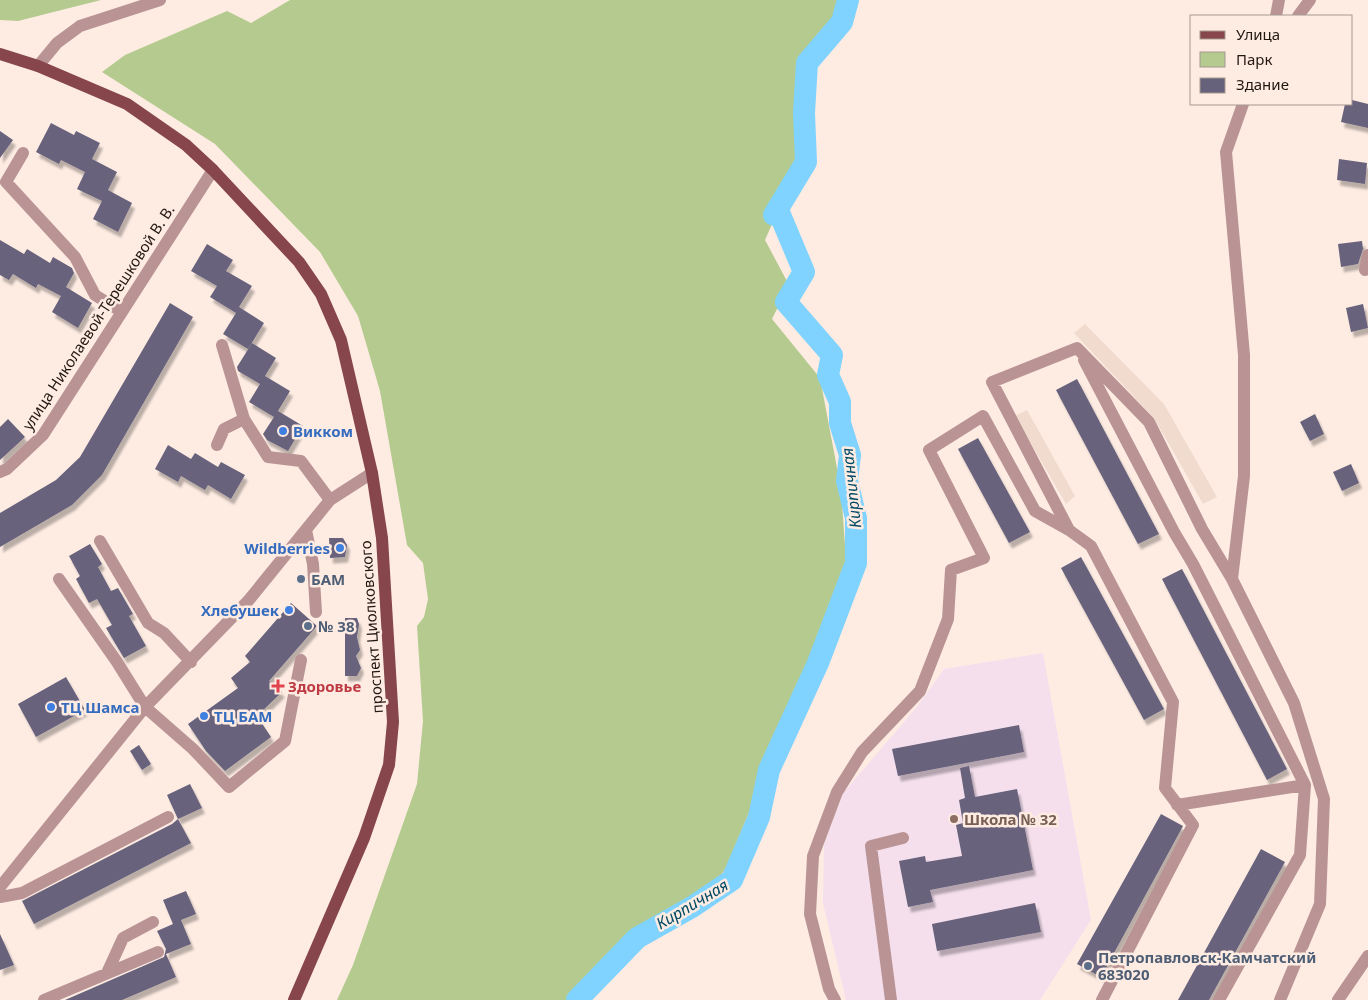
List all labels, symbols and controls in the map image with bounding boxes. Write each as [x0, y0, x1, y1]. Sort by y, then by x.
legend [1190, 15, 1353, 105]
text: Улица [1236, 24, 1280, 44]
text: Парк [1236, 49, 1272, 69]
text: Здание [1236, 74, 1289, 94]
street label: улица Николаевой-Терешковой В. В. [17, 200, 179, 434]
place label: Викком [293, 421, 353, 441]
marker: Викком [277, 425, 289, 437]
water label: Кирпичная [836, 447, 866, 529]
place label: Wildberries [244, 538, 330, 558]
street label: проспект Циолковского [355, 540, 387, 714]
marker: Wildberries [334, 542, 346, 554]
place label: БАМ [311, 569, 345, 589]
marker: БАМ [295, 573, 307, 585]
place label: Хлебушек [201, 600, 280, 620]
marker: Хлебушек [283, 604, 295, 616]
place label: № 38 [318, 616, 355, 636]
marker: № 38 [302, 620, 314, 632]
place label: Здоровье [288, 676, 361, 696]
marker: Здоровье [272, 680, 284, 692]
place label: ТЦ Шамса [61, 697, 140, 717]
marker: ТЦ Шамса [45, 701, 57, 713]
place label: ТЦ БАМ [214, 706, 272, 726]
marker: ТЦ БАМ [198, 710, 210, 722]
place label: Школа № 32 [964, 809, 1057, 829]
marker: Школа № 32 [948, 813, 960, 825]
water label: Кирпичная [652, 874, 732, 934]
place label: Петропавловск-Камчатский 683020 [1098, 947, 1316, 984]
marker: Петропавловск-Камчатский 683020 [1082, 960, 1094, 972]

